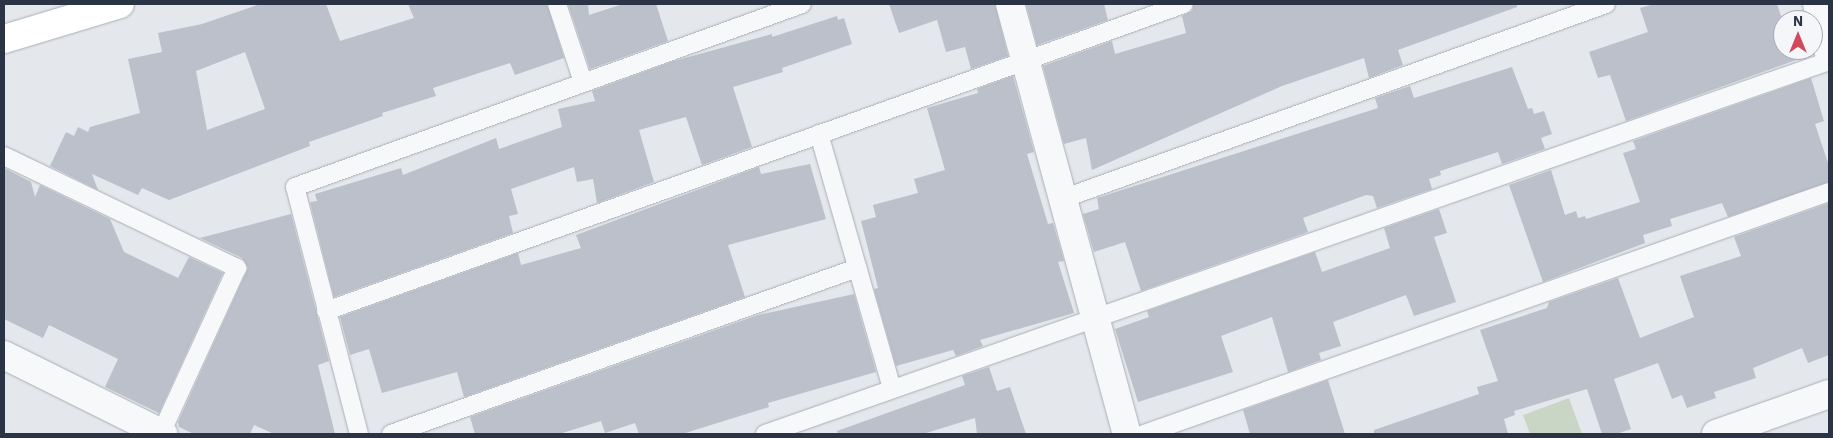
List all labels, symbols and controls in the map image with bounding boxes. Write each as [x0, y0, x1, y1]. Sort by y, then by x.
north arrow [1773, 10, 1823, 60]
text: N [1793, 12, 1803, 30]

